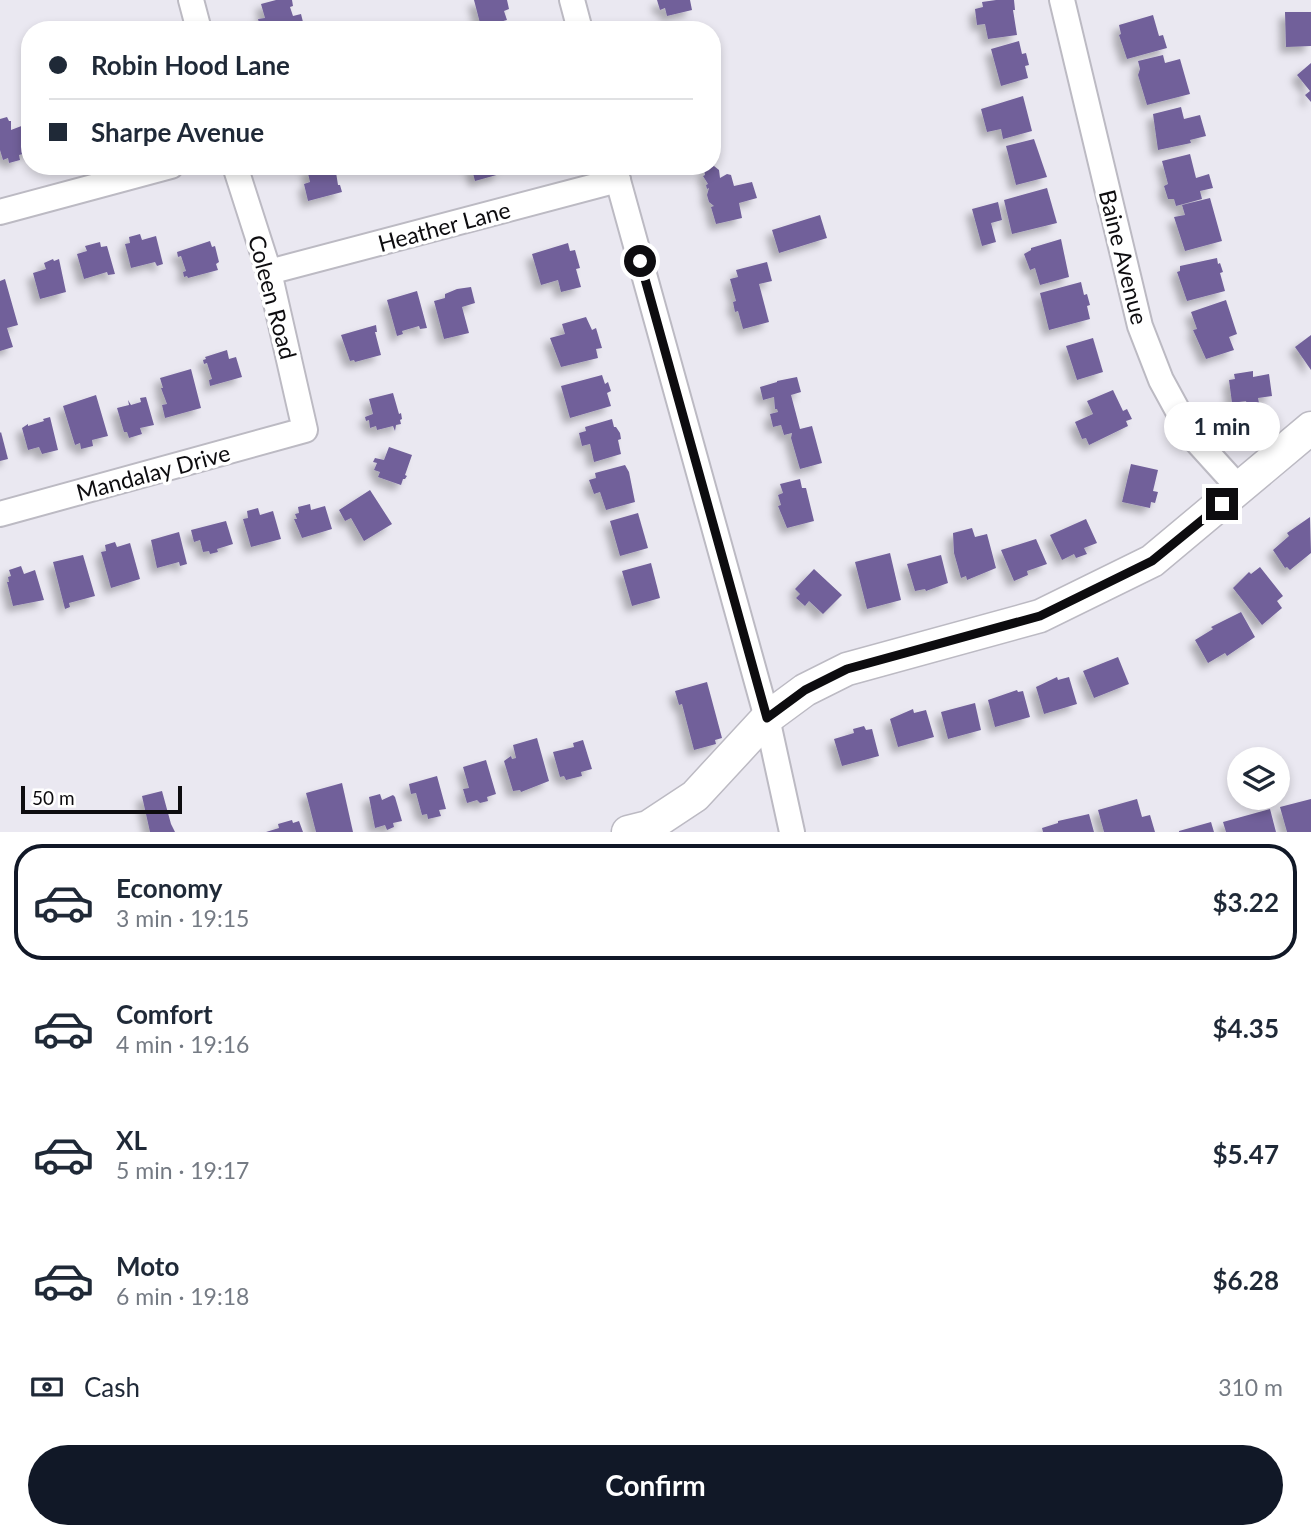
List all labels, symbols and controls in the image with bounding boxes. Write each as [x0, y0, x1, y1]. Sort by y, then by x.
text: Robin Hood Lane [91, 49, 290, 81]
text: Sharpe Avenue [91, 116, 264, 148]
street label: Baine Avenue [1094, 187, 1154, 327]
street label: Heather Lane [375, 195, 513, 257]
street label: Coleen Road [243, 232, 303, 362]
route start [624, 245, 656, 277]
callout: 1 min [1164, 402, 1280, 452]
text: 1 min [1193, 412, 1251, 440]
street label: Mandalay Drive [73, 438, 233, 506]
route end [1206, 488, 1238, 520]
map controls [1227, 747, 1290, 810]
button: layers [1227, 747, 1290, 810]
scale bar [21, 783, 182, 815]
text: 50 m [32, 786, 75, 809]
icon: car [32, 871, 95, 934]
text: Economy [116, 872, 222, 904]
text: $3.22 [1213, 886, 1279, 918]
text: 3 min · 19:15 [116, 904, 249, 932]
icon: car [32, 997, 95, 1060]
text: Comfort [116, 998, 213, 1030]
text: $4.35 [1213, 1012, 1279, 1044]
text: 4 min · 19:16 [116, 1030, 249, 1058]
icon: car [32, 1123, 95, 1186]
text: XL [116, 1124, 147, 1156]
text: $5.47 [1213, 1138, 1279, 1170]
text: 5 min · 19:17 [116, 1156, 249, 1184]
icon: car [32, 1249, 95, 1312]
text: Moto [116, 1250, 179, 1282]
text: $6.28 [1213, 1264, 1279, 1296]
text: 6 min · 19:18 [116, 1282, 249, 1310]
icon: cash [28, 1368, 66, 1406]
text: Cash [84, 1371, 140, 1403]
text: 310 m [1218, 1373, 1283, 1401]
button: Confirm [28, 1445, 1283, 1525]

